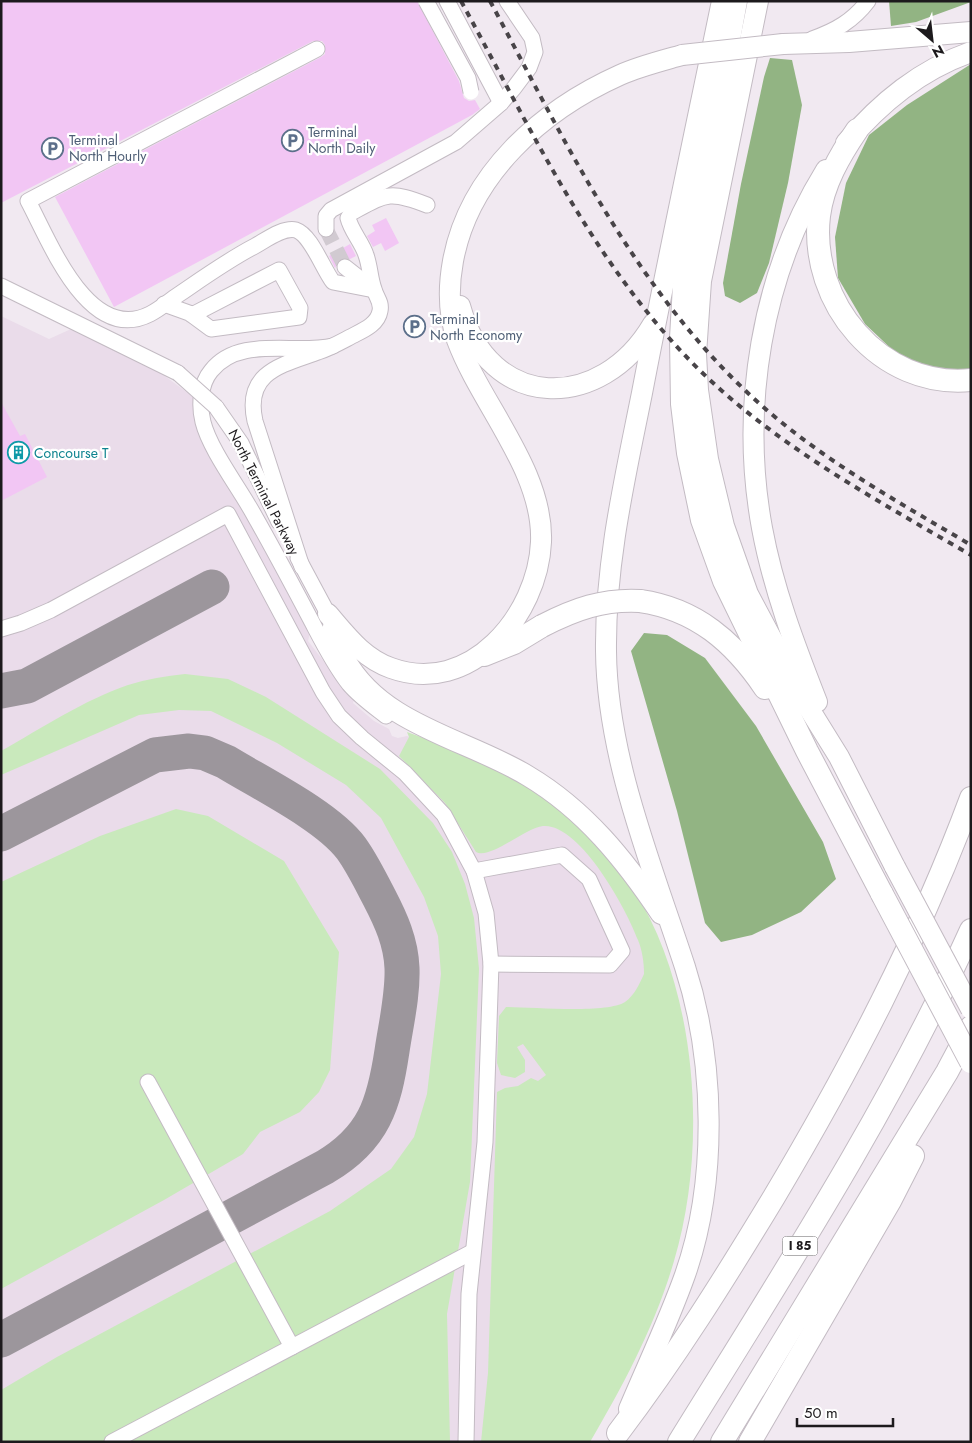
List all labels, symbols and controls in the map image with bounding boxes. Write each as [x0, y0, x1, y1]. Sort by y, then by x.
north arrow [907, 15, 957, 65]
text: N [928, 40, 948, 63]
place label: Terminal North Daily [308, 122, 376, 158]
parking icon: Terminal North Daily [280, 128, 304, 152]
place label: Terminal North Hourly [69, 130, 147, 166]
parking icon: Terminal North Hourly [41, 136, 65, 160]
place label: Terminal North Economy [430, 309, 523, 345]
parking icon: Terminal North Economy [402, 315, 426, 339]
street label: North Terminal Parkway [224, 426, 305, 559]
building icon: Concourse T [6, 441, 30, 465]
place label: Concourse T [34, 443, 109, 463]
road number: I 85 [782, 1236, 818, 1256]
scale bar [797, 1396, 893, 1428]
text: 50 m [804, 1402, 838, 1424]

